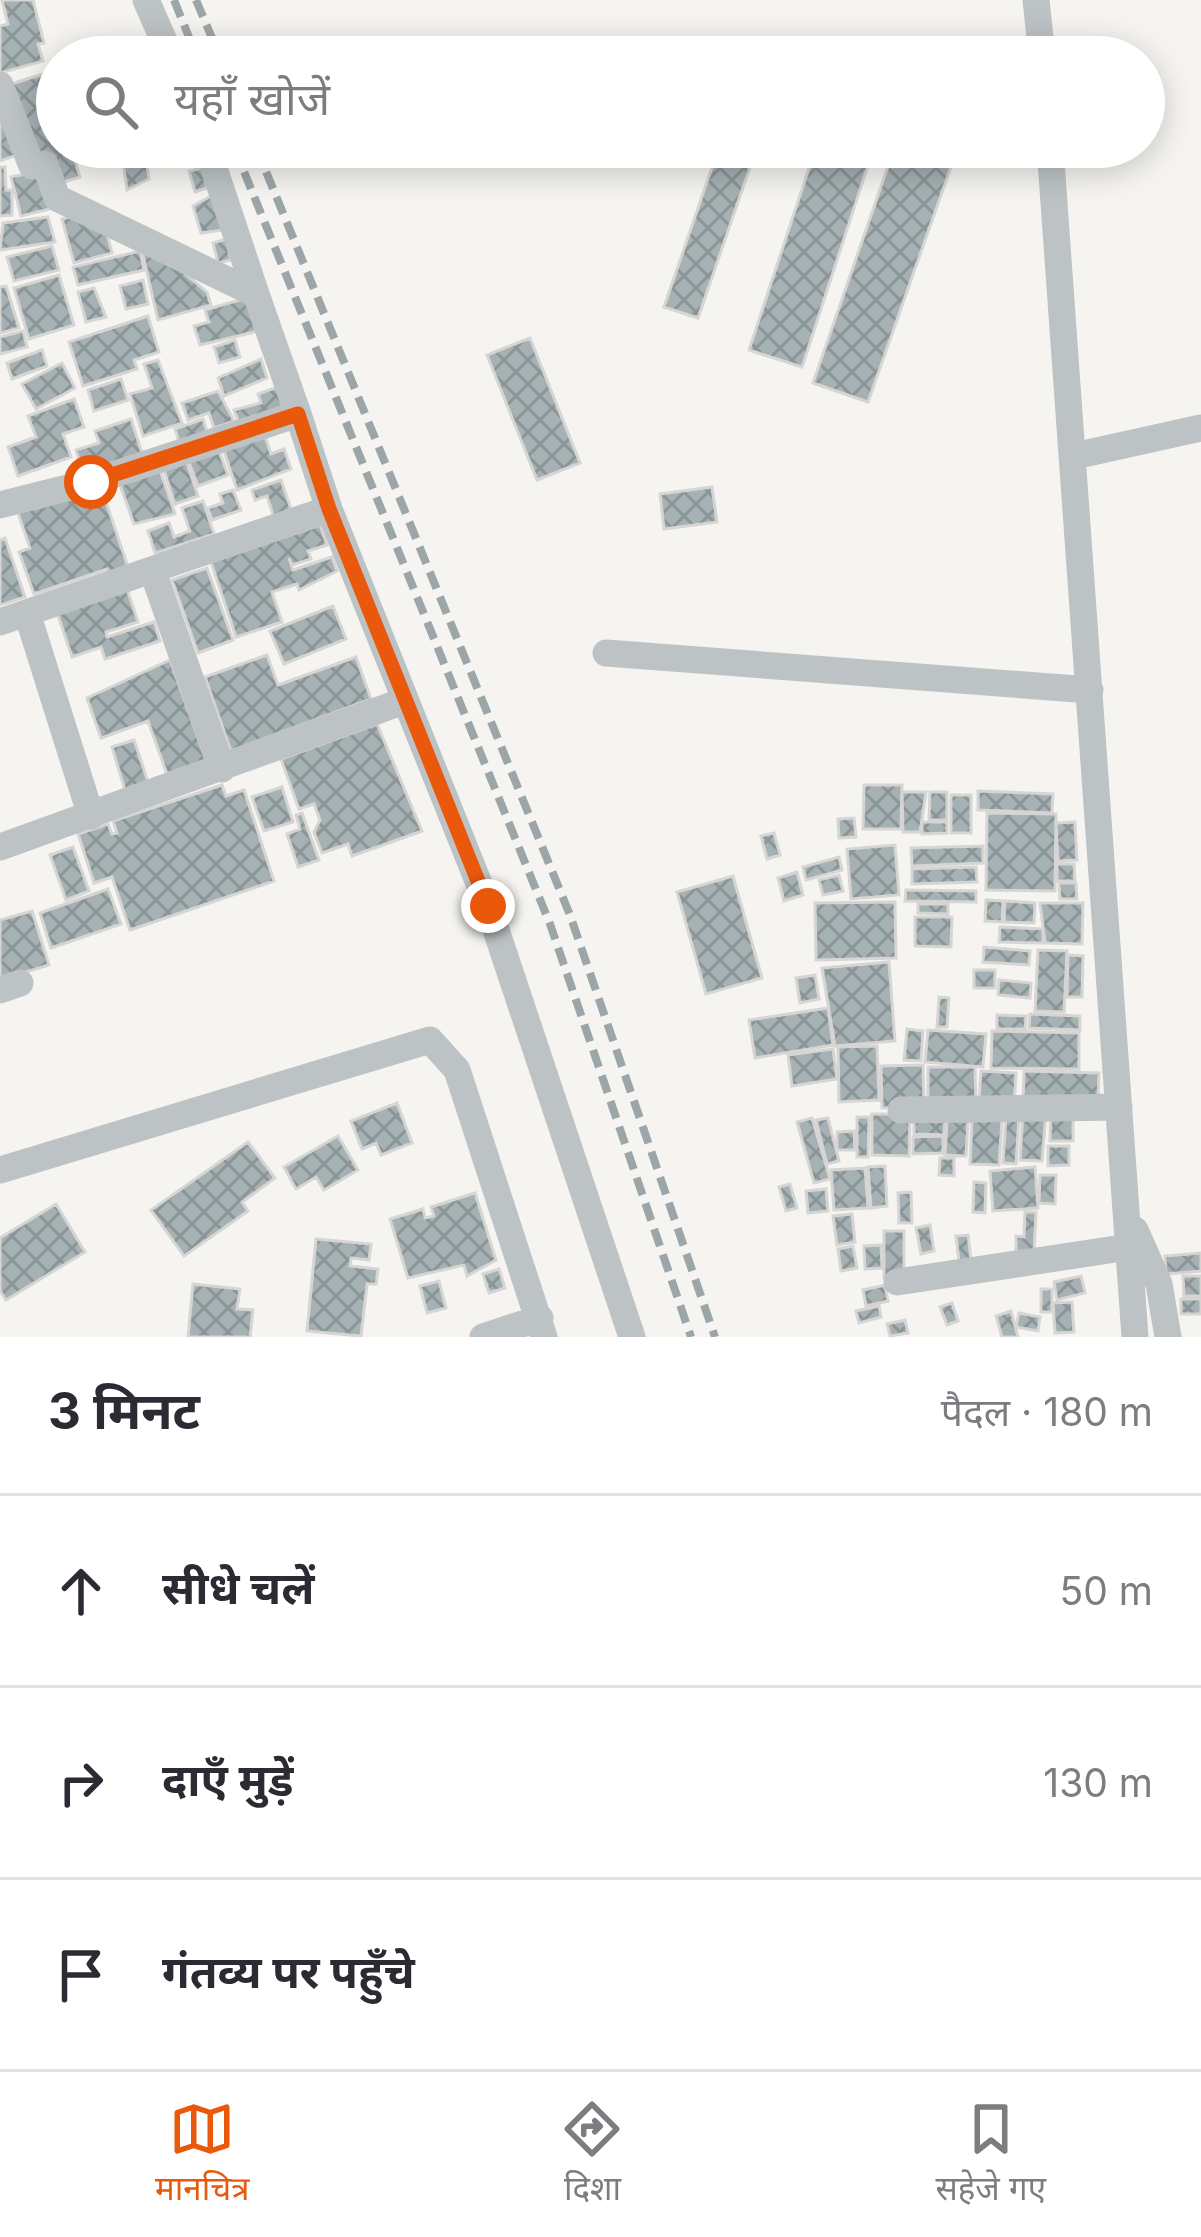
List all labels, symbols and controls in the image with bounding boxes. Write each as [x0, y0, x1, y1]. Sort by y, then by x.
search box [36, 36, 1165, 168]
icon: search [78, 69, 144, 135]
text: यहाँ खोजें [174, 71, 330, 126]
route start [64, 455, 118, 509]
route end [461, 879, 515, 933]
text: 3 मिनट [48, 1380, 200, 1441]
text: पैदल · 180 m [941, 1388, 1153, 1435]
icon: ahead [48, 1558, 114, 1624]
text: सीधे चलें [162, 1560, 315, 1615]
text: 50 m [1060, 1567, 1153, 1614]
icon: right [48, 1750, 114, 1816]
text: दाएँ मुड़ें [162, 1752, 293, 1807]
text: 130 m [1043, 1759, 1153, 1806]
icon: arrive [48, 1942, 114, 2008]
text: गंतव्य पर पहुँचे [162, 1944, 415, 1999]
tab: मानचित्र [155, 2096, 249, 2213]
tab: दिशा [559, 2096, 625, 2213]
tab: सहेजे गए [936, 2096, 1046, 2213]

